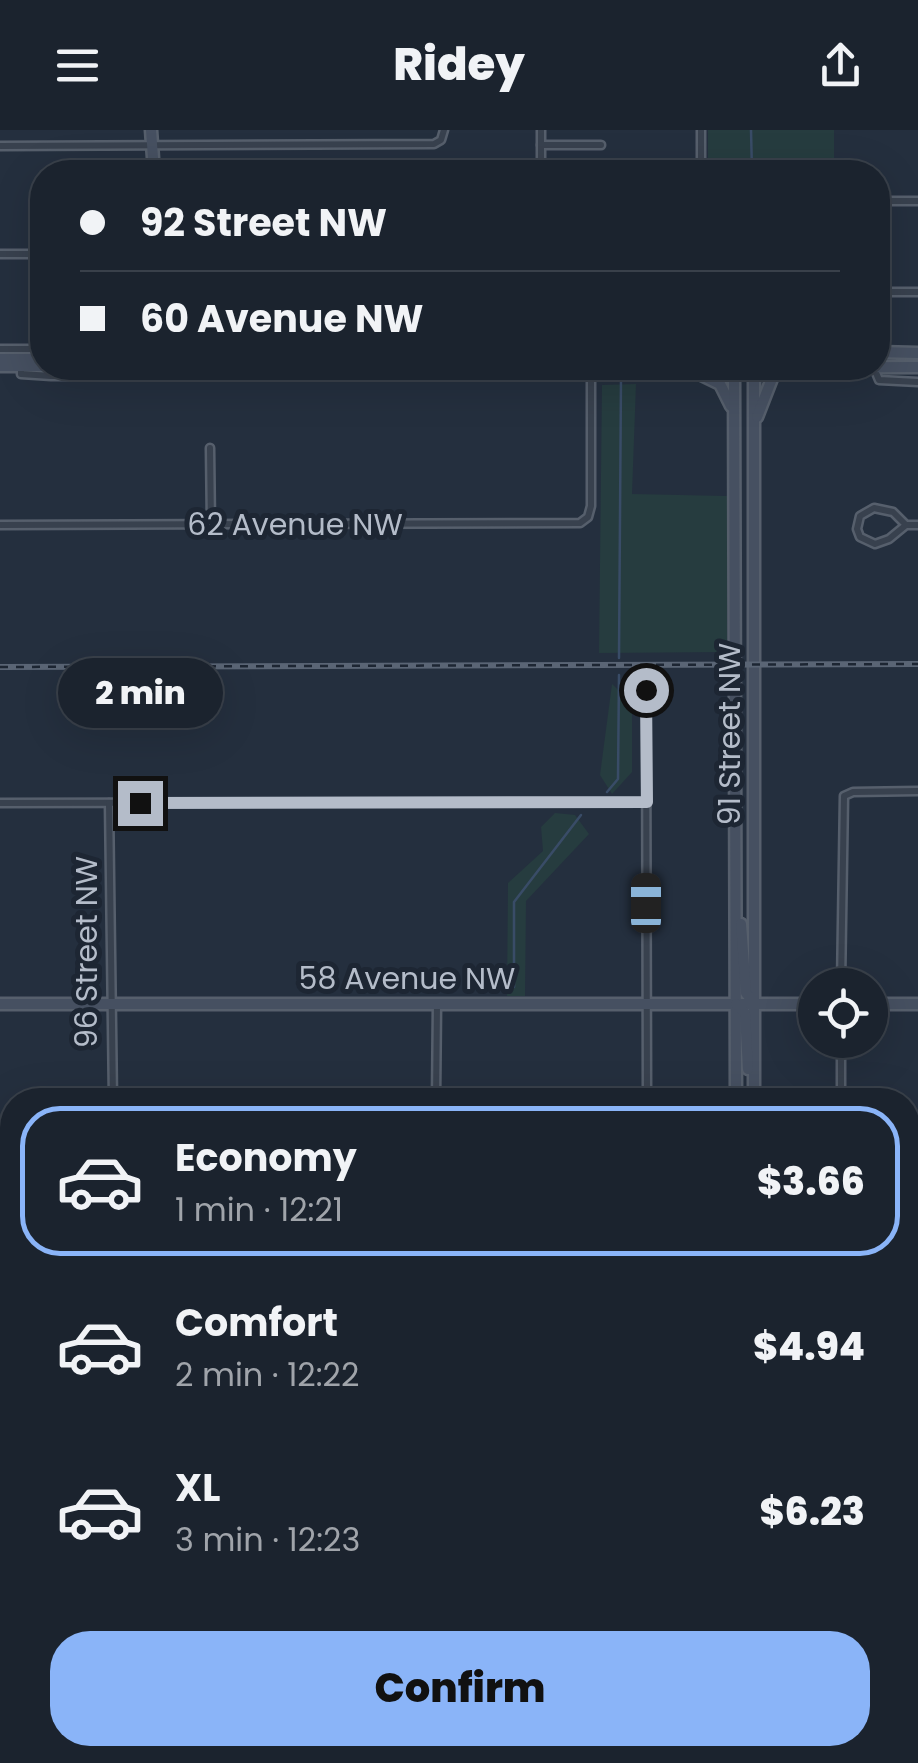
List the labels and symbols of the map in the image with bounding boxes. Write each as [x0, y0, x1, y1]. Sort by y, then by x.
street label: 62 Avenue NW [187, 503, 403, 546]
street label: 91 Street NW [708, 643, 751, 825]
callout: 2 min [58, 658, 222, 728]
route start [624, 668, 669, 713]
route end [118, 781, 163, 826]
street label: 96 Street NW [65, 856, 108, 1048]
car [631, 873, 661, 933]
street label: 58 Avenue NW [299, 957, 515, 1000]

